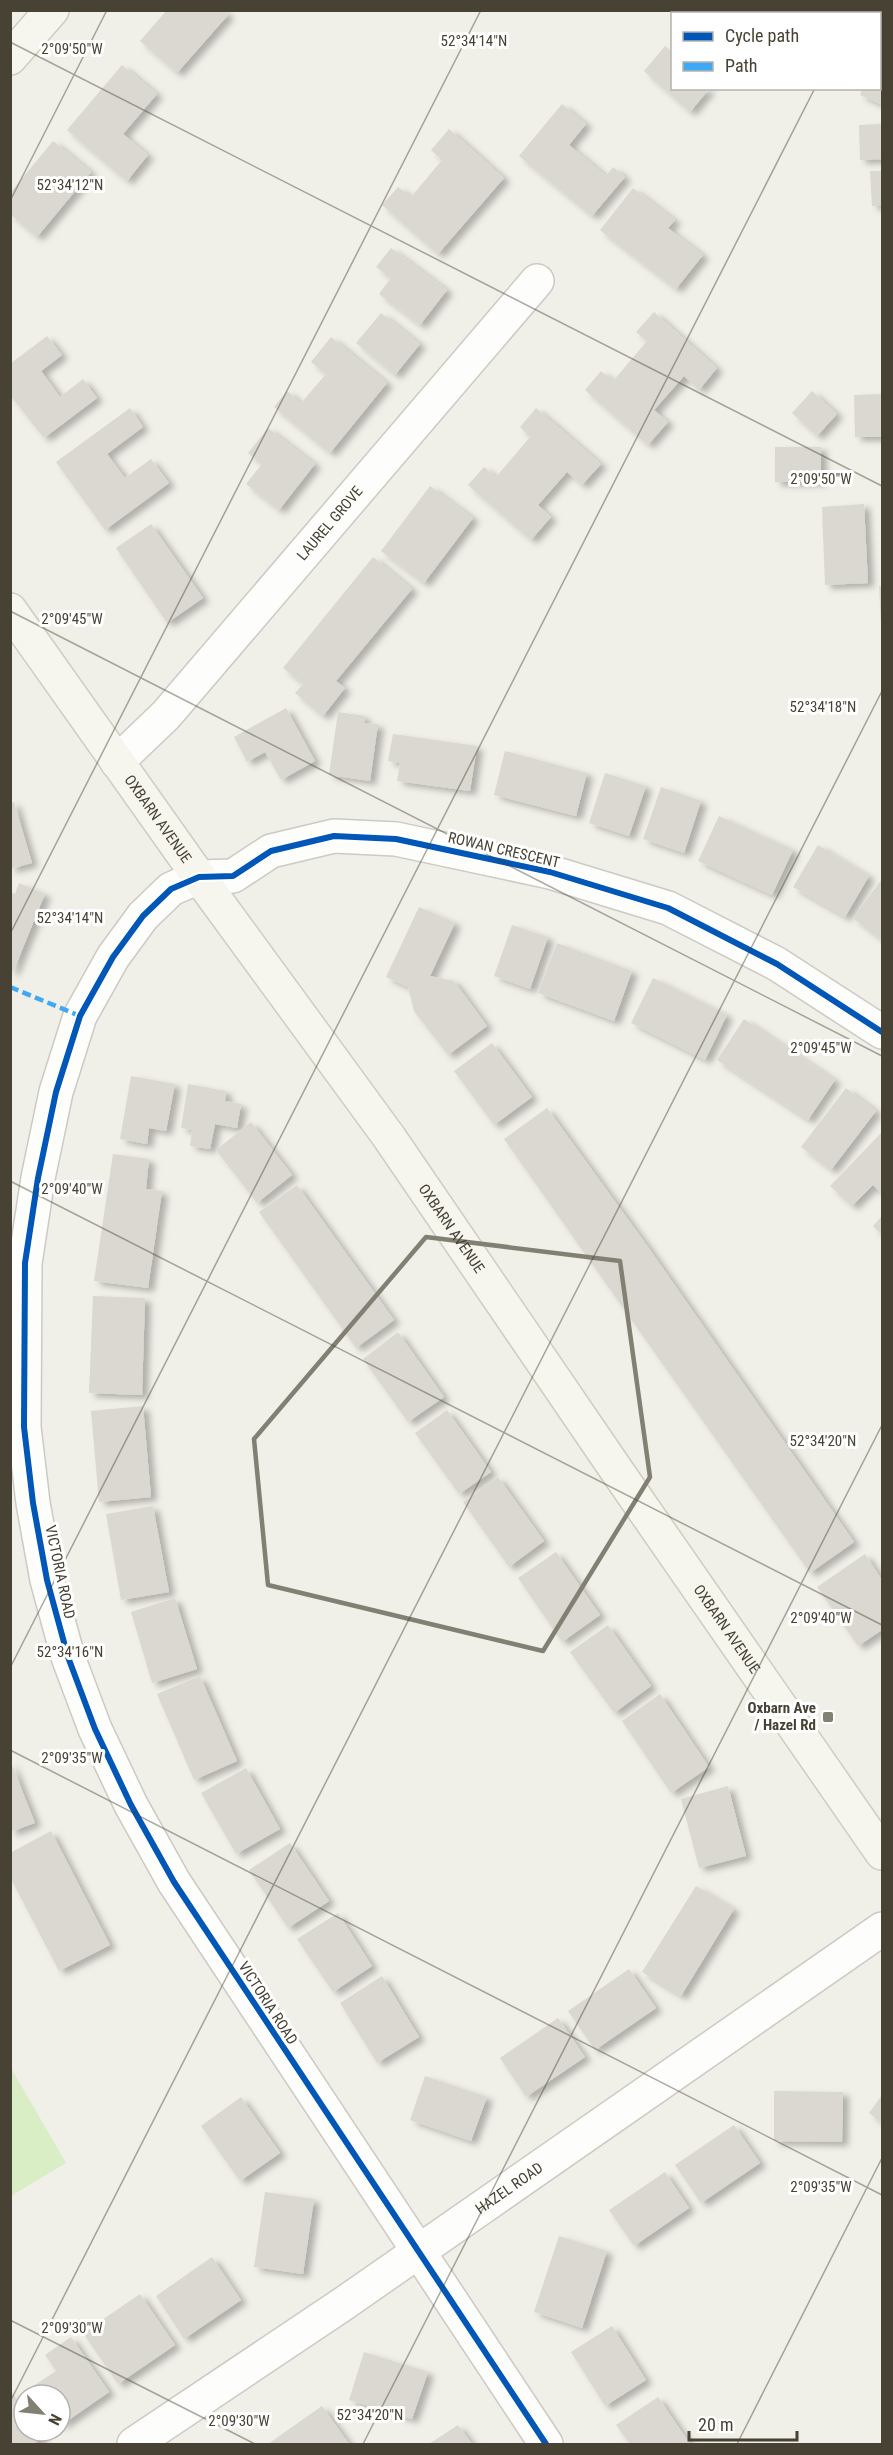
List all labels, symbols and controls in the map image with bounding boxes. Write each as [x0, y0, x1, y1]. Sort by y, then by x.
legend [671, 12, 881, 90]
text: Cycle path [725, 25, 799, 46]
text: 52°34'14"N [441, 32, 507, 50]
text: 2°09'50"W [41, 40, 103, 58]
text: Path [725, 55, 758, 76]
text: 52°34'12"N [37, 176, 103, 194]
text: 2°09'50"W [790, 470, 852, 488]
street label: LAUREL GROVE [293, 483, 367, 564]
text: 2°09'45"W [41, 610, 103, 628]
text: 52°34'18"N [790, 698, 856, 716]
street label: OXBARN AVENUE [121, 771, 195, 867]
street label: ROWAN CRESCENT [446, 828, 562, 872]
text: 52°34'14"N [37, 909, 103, 927]
text: 2°09'45"W [790, 1039, 852, 1057]
text: 2°09'40"W [41, 1180, 103, 1198]
street label: OXBARN AVENUE [415, 1181, 488, 1277]
text: 52°34'20"N [790, 1432, 856, 1450]
street label: VICTORIA ROAD [41, 1524, 79, 1620]
street label: OXBARN AVENUE [690, 1581, 764, 1677]
text: 2°09'40"W [790, 1609, 852, 1627]
text: 52°34'16"N [37, 1643, 103, 1661]
place label: Oxbarn Ave / Hazel Rd [747, 1699, 816, 1734]
marker: Oxbarn Ave / Hazel Rd [821, 1710, 835, 1724]
text: 2°09'35"W [41, 1749, 103, 1767]
street label: VICTORIA ROAD [235, 1958, 301, 2048]
street label: HAZEL ROAD [472, 2159, 546, 2218]
text: 2°09'35"W [790, 2178, 852, 2196]
text: 2°09'30"W [41, 2319, 103, 2337]
north arrow [12, 2383, 72, 2443]
scale bar [689, 2404, 797, 2442]
text: 52°34'20"N [337, 2406, 403, 2424]
text: N [44, 2411, 66, 2428]
text: 2°09'30"W [208, 2412, 270, 2430]
text: 20 m [698, 2414, 733, 2435]

